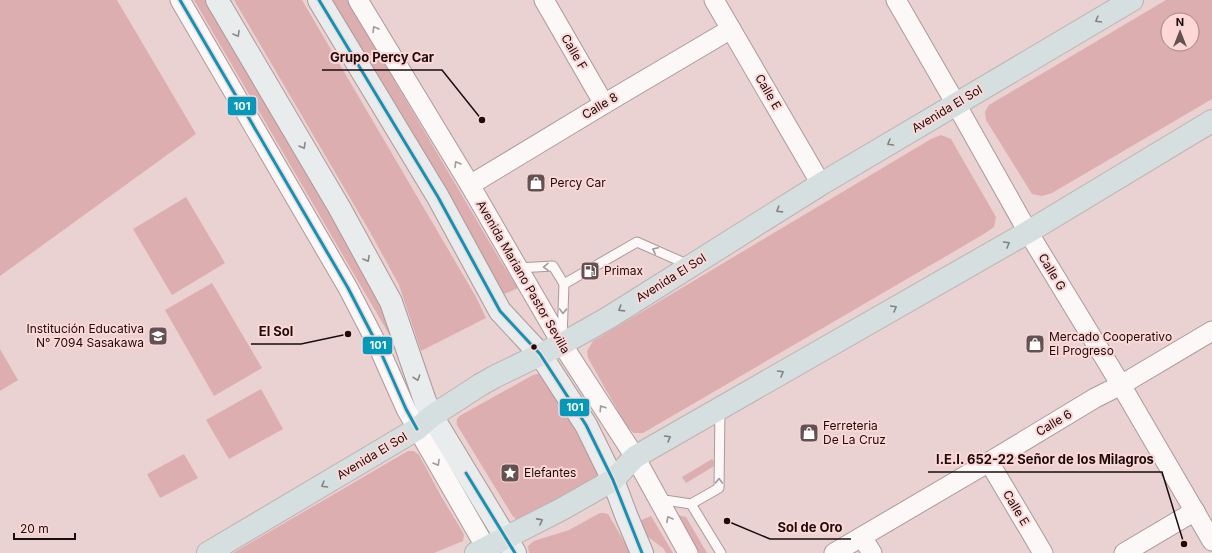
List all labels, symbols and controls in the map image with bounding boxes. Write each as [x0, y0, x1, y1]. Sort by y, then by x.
north arrow [1160, 12, 1200, 52]
one-way arrow [1095, 15, 1102, 22]
text: N [1176, 15, 1184, 29]
one-way arrow [373, 26, 380, 33]
one-way arrow [233, 30, 240, 37]
street label: Calle F [558, 31, 591, 72]
callout: Grupo Percy Car [322, 45, 442, 70]
text: Grupo Percy Car [330, 49, 435, 65]
street label: Calle E [752, 71, 785, 112]
street label: Avenida El Sol [909, 82, 985, 136]
street label: Calle 8 [579, 89, 620, 122]
line badge: 101 [227, 96, 257, 116]
text: 101 [234, 99, 251, 113]
one-way arrow [887, 138, 894, 145]
one-way arrow [298, 142, 305, 149]
one-way arrow [454, 161, 462, 168]
shop icon: Percy Car [525, 172, 547, 194]
place label: Percy Car [550, 175, 606, 190]
street label: Avenida Mariano Pastor Sevilla [473, 198, 574, 356]
one-way arrow [776, 205, 783, 213]
one-way arrow [1003, 241, 1010, 248]
one-way arrow [651, 247, 659, 255]
street label: Avenida El Sol [633, 250, 709, 305]
street label: Calle G [1036, 250, 1069, 293]
one-way arrow [362, 255, 370, 262]
fuel station icon: Primax [579, 260, 601, 282]
one-way arrow [543, 262, 549, 271]
place label: Primax [604, 263, 644, 278]
one-way arrow [618, 305, 625, 312]
one-way arrow [890, 306, 897, 313]
one-way arrow [559, 308, 567, 314]
callout: El Sol [251, 319, 301, 344]
place label: Institución Educativa N° 7094 Sasakawa [26, 321, 144, 350]
text: El Sol [259, 323, 293, 339]
school or university icon: Institución Educativa N° 7094 Sasakawa [147, 325, 169, 347]
place label: Mercado Cooperativo El Progreso [1049, 329, 1172, 358]
shop icon: Mercado Cooperativo El Progreso [1024, 333, 1046, 355]
line badge: 101 [362, 336, 393, 355]
text: 101 [370, 338, 387, 352]
unlabelled marker [529, 342, 539, 352]
one-way arrow [777, 371, 784, 378]
one-way arrow [412, 375, 421, 382]
line badge: 101 [559, 398, 590, 417]
text: 101 [567, 400, 584, 414]
one-way arrow [600, 405, 607, 412]
street label: Calle 6 [1033, 406, 1074, 439]
place label: Ferreteria De La Cruz [823, 418, 886, 447]
shop icon: Ferreteria De La Cruz [798, 422, 820, 444]
street label: Avenida El Sol [334, 429, 410, 483]
one-way arrow [664, 435, 672, 442]
callout: I.E.I. 652-22 Señor de los Milagros [928, 447, 1162, 472]
text: I.E.I. 652-22 Señor de los Milagros [936, 451, 1154, 467]
one-way arrow [432, 459, 439, 466]
place icon: Elefantes [499, 462, 521, 484]
place label: Elefantes [524, 465, 576, 480]
one-way arrow [715, 478, 723, 484]
one-way arrow [321, 480, 328, 487]
street label: Calle E [1000, 487, 1033, 528]
callout: Sol de Oro [770, 514, 851, 539]
scale bar [14, 515, 75, 541]
one-way arrow [667, 516, 674, 523]
one-way arrow [536, 518, 543, 525]
text: Sol de Oro [777, 519, 843, 535]
text: 20 m [20, 521, 49, 536]

